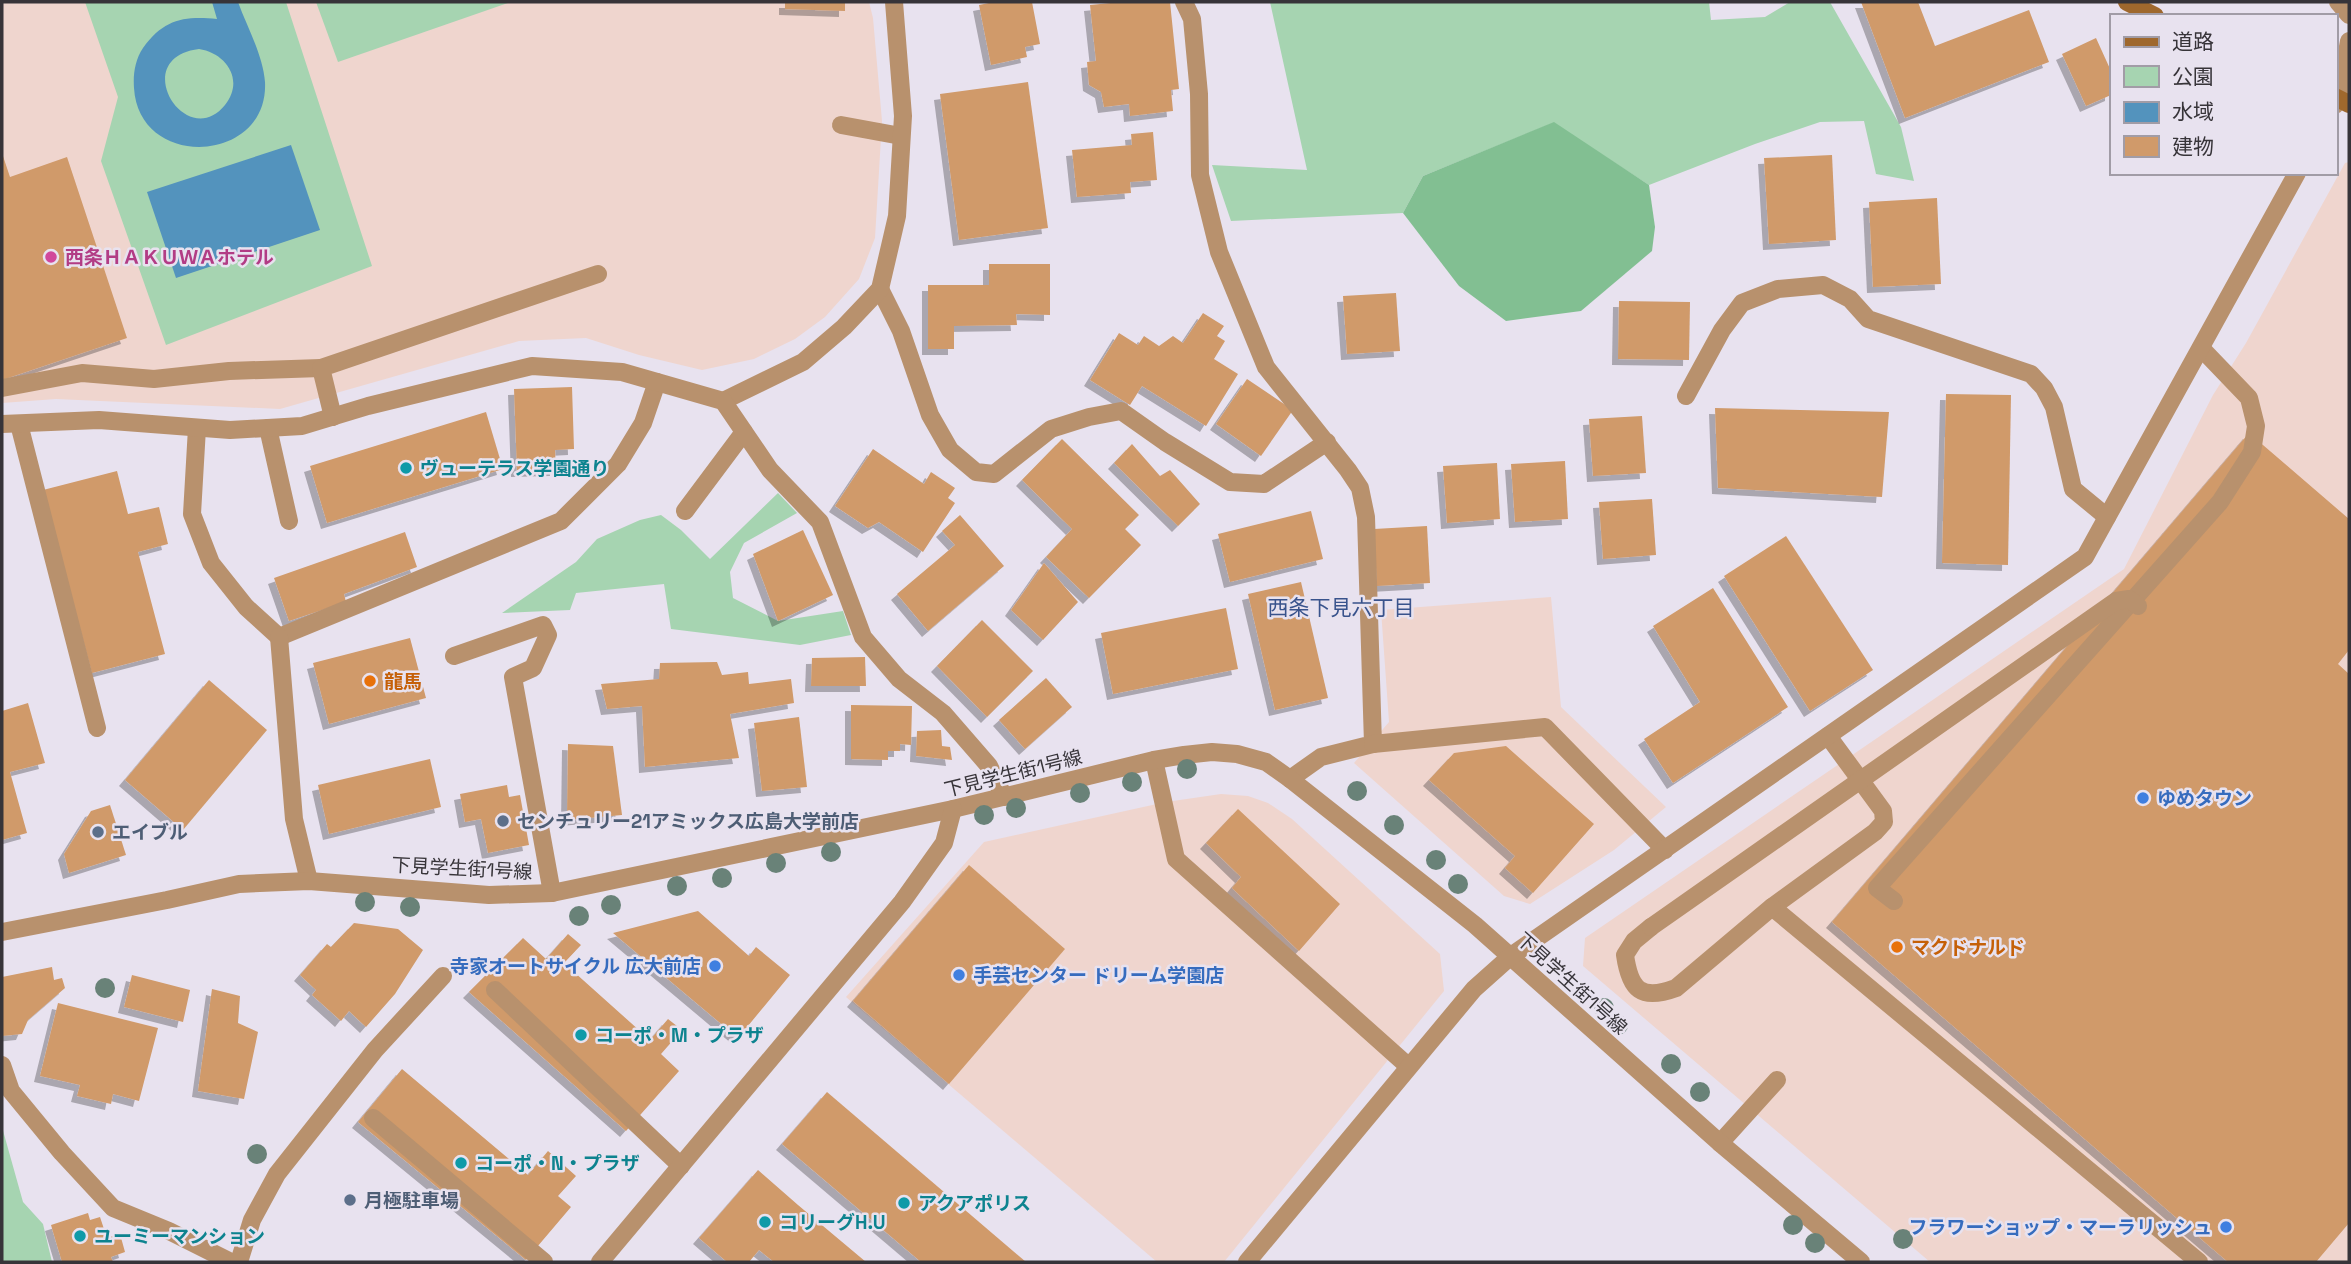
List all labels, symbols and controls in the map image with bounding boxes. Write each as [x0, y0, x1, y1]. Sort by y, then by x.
legend [2110, 14, 2337, 175]
text: 道路 [2172, 28, 2214, 55]
text: 公園 [2172, 63, 2214, 90]
text: 水域 [2172, 98, 2214, 125]
text: 建物 [2172, 133, 2214, 160]
place label: 西条ＨＡＫＵＷＡホテル [65, 245, 274, 270]
marker: 西条ＨＡＫＵＷＡホテル [43, 249, 59, 265]
place label: ヴューテラス学園通り [420, 456, 610, 481]
marker: ヴューテラス学園通り [398, 460, 414, 476]
district label: 西条下見六丁目 [1268, 594, 1415, 621]
place label: 龍馬 [384, 669, 422, 694]
marker: 龍馬 [362, 673, 378, 689]
street label: 下見学生街1号線 [942, 744, 1085, 803]
place label: ゆめタウン [2157, 786, 2252, 811]
marker: ゆめタウン [2135, 790, 2151, 806]
place label: センチュリー21アミックス広島大学前店 [517, 809, 859, 834]
marker: センチュリー21アミックス広島大学前店 [495, 813, 511, 829]
place label: エイブル [112, 820, 188, 845]
marker: エイブル [90, 824, 106, 840]
street label: 下見学生街1号線 [391, 852, 533, 885]
street label: 下見学生街1号線 [1511, 927, 1632, 1040]
place label: マクドナルド [1911, 935, 2025, 960]
marker: マクドナルド [1889, 939, 1905, 955]
place label: 寺家オートサイクル 広大前店 [450, 954, 701, 979]
marker: 寺家オートサイクル 広大前店 [707, 958, 723, 974]
place label: 手芸センター ドリーム学園店 [973, 963, 1224, 988]
marker: 手芸センター ドリーム学園店 [951, 967, 967, 983]
place label: コーポ・M・プラザ [595, 1023, 764, 1048]
marker: コーポ・M・プラザ [573, 1027, 589, 1043]
place label: コーポ・N・プラザ [475, 1151, 640, 1176]
marker: コーポ・N・プラザ [453, 1155, 469, 1171]
place label: 月極駐車場 [364, 1188, 459, 1213]
place label: アクアポリス [918, 1191, 1031, 1216]
marker: 月極駐車場 [342, 1192, 358, 1208]
marker: アクアポリス [896, 1195, 912, 1211]
place label: コリーグH.U [779, 1210, 886, 1235]
marker: コリーグH.U [757, 1214, 773, 1230]
place label: フラワーショップ・マーラリッシュ [1908, 1215, 2212, 1240]
marker: フラワーショップ・マーラリッシュ [2218, 1219, 2234, 1235]
place label: ユーミーマンション [94, 1224, 265, 1249]
marker: ユーミーマンション [72, 1228, 88, 1244]

